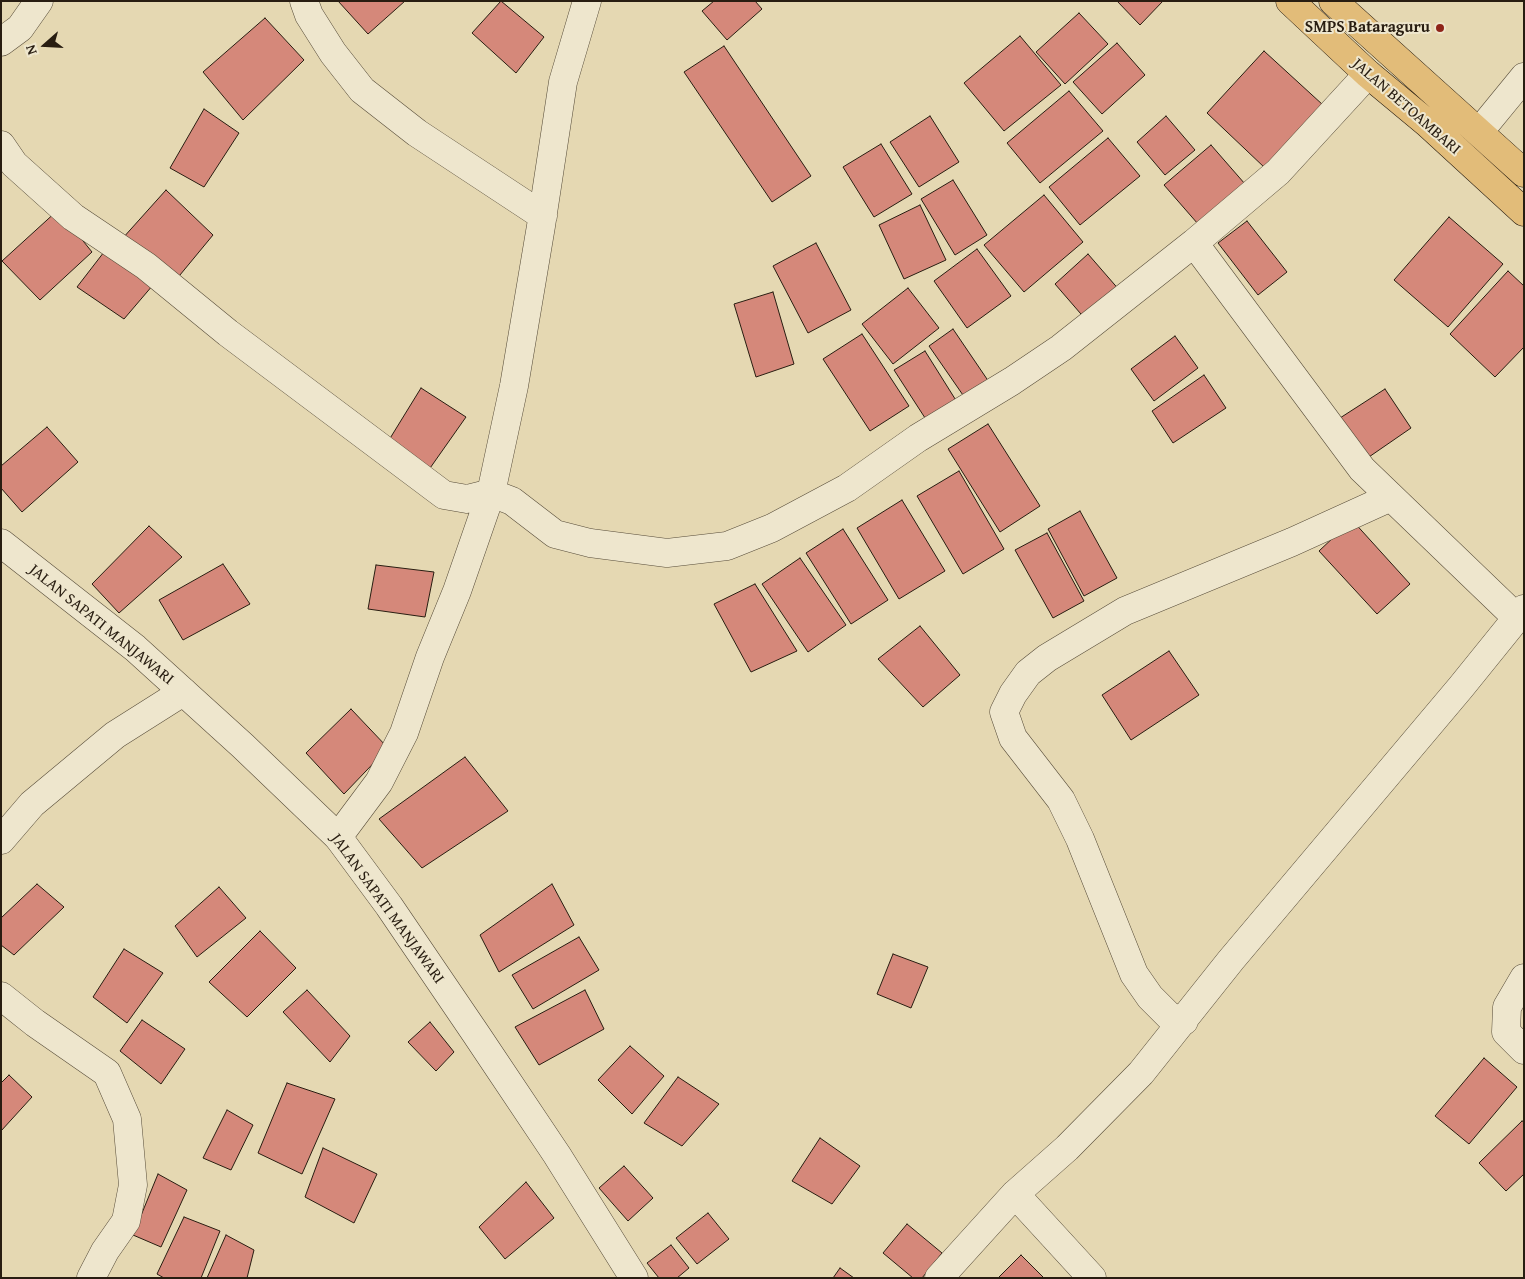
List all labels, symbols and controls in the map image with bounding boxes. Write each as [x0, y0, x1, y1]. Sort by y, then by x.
place label: SMPS Bataraguru [1305, 18, 1430, 38]
north arrow [20, 20, 70, 70]
marker: SMPS Bataraguru [1434, 22, 1446, 34]
text: N [20, 42, 42, 58]
street label: JALAN BETOAMBARI [1348, 55, 1464, 159]
street label: JALAN SAPATI MANJAWARI [25, 561, 177, 689]
street label: JALAN SAPATI MANJAWARI [326, 830, 448, 988]

